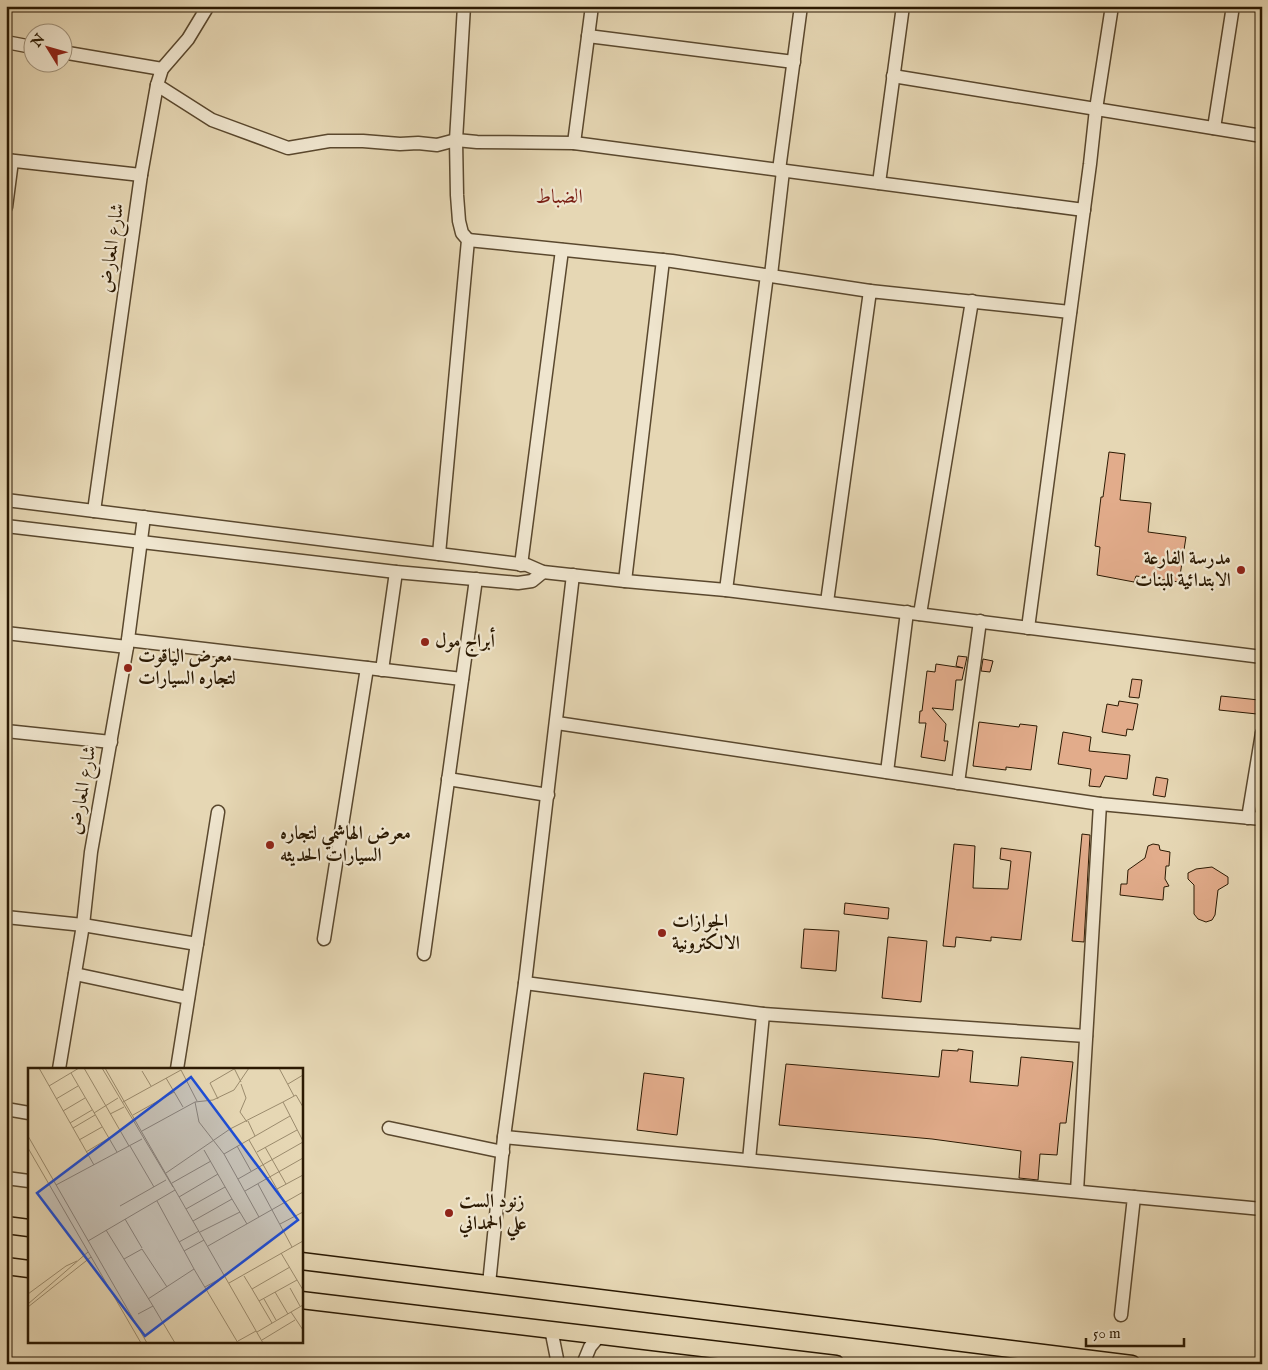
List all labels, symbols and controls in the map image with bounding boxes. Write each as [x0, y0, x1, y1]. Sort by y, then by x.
north arrow [22, 22, 72, 72]
text: N [27, 31, 49, 52]
district label: الضباط [535, 185, 583, 210]
street label: شارع المعارض [94, 202, 132, 294]
place label: مدرسة الفارعة الابتدائية للبنات [1135, 547, 1231, 593]
marker: مدرسة الفارعة الابتدائية للبنات [1235, 564, 1247, 576]
place label: أبراج مول [435, 627, 495, 658]
marker: أبراج مول [419, 636, 431, 648]
place label: معرض الياقوت لتجاره السيارات [138, 645, 236, 691]
marker: معرض الياقوت لتجاره السيارات [122, 662, 134, 674]
street label: شارع المعارض [63, 744, 105, 837]
place label: معرض الهاشمي لتجاره السيارات الحديثه [280, 822, 411, 868]
marker: معرض الهاشمي لتجاره السيارات الحديثه [264, 839, 276, 851]
place label: الجوازات الالكترونية [672, 910, 740, 956]
marker: الجوازات الالكترونية [656, 927, 668, 939]
inset map [28, 1068, 302, 1342]
place label: زنود الست علي الحمداني [458, 1190, 527, 1241]
marker: زنود الست علي الحمداني [443, 1207, 455, 1219]
scale bar [1086, 1315, 1183, 1347]
text: 50 m [1093, 1324, 1121, 1343]

